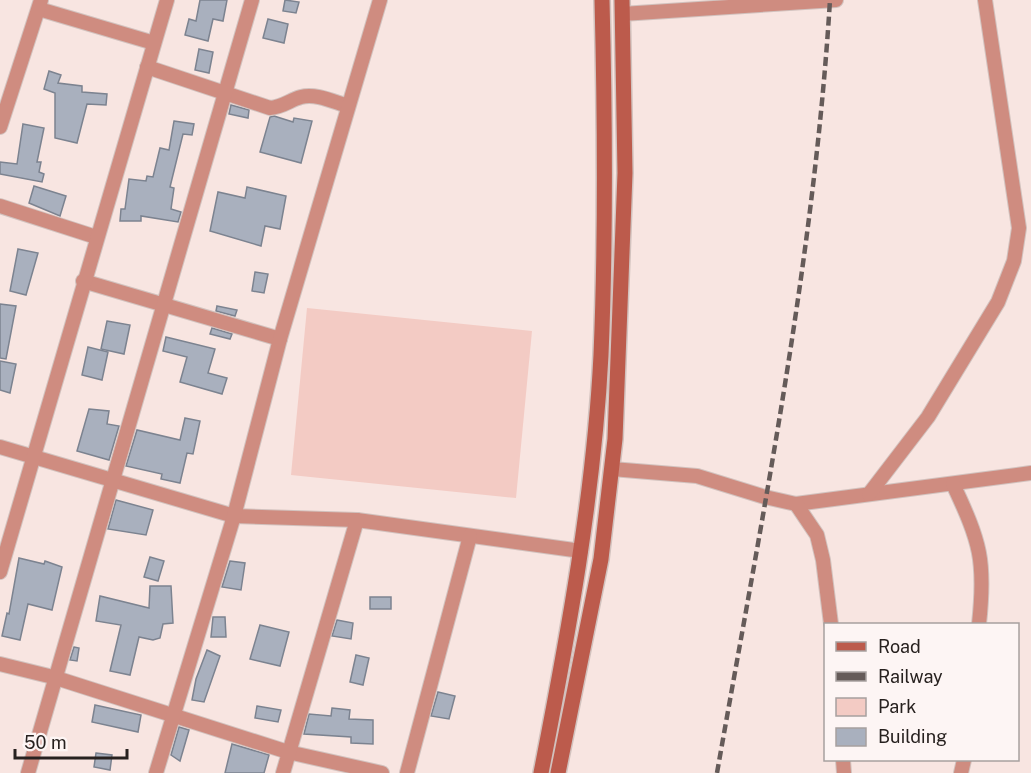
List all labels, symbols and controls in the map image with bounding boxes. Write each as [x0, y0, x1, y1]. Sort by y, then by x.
legend [824, 623, 1019, 761]
text: Road [878, 636, 921, 657]
text: Railway [878, 666, 943, 687]
text: Park [878, 696, 916, 717]
scale bar [15, 722, 128, 760]
text: Building [878, 726, 947, 747]
text: 50 m [24, 732, 67, 753]

